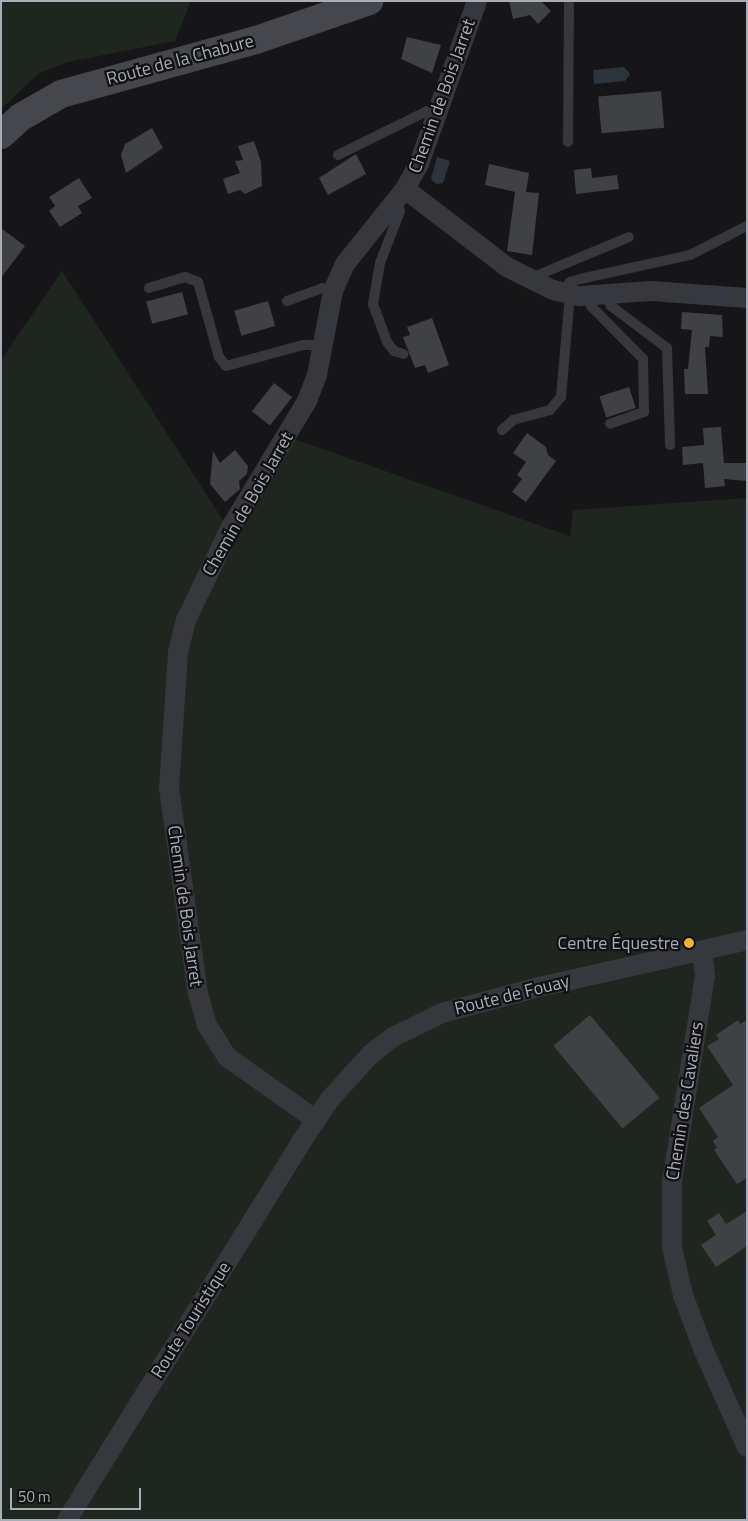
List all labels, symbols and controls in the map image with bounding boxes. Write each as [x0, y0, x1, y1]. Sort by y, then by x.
street label: Chemin de Bois Jarret [404, 16, 480, 176]
street label: Route de la Chabure [104, 30, 256, 90]
street label: Chemin de Bois Jarret [198, 428, 298, 580]
street label: Chemin de Bois Jarret [163, 824, 207, 988]
place label: Centre Équestre [558, 932, 679, 954]
marker: Centre Équestre [683, 937, 695, 949]
street label: Route de Fouay [452, 970, 572, 1020]
street label: Chemin des Cavaliers [662, 1020, 708, 1182]
street label: Route Touristique [147, 1258, 235, 1382]
scale bar [12, 1478, 144, 1510]
text: 50 m [18, 1485, 51, 1508]

